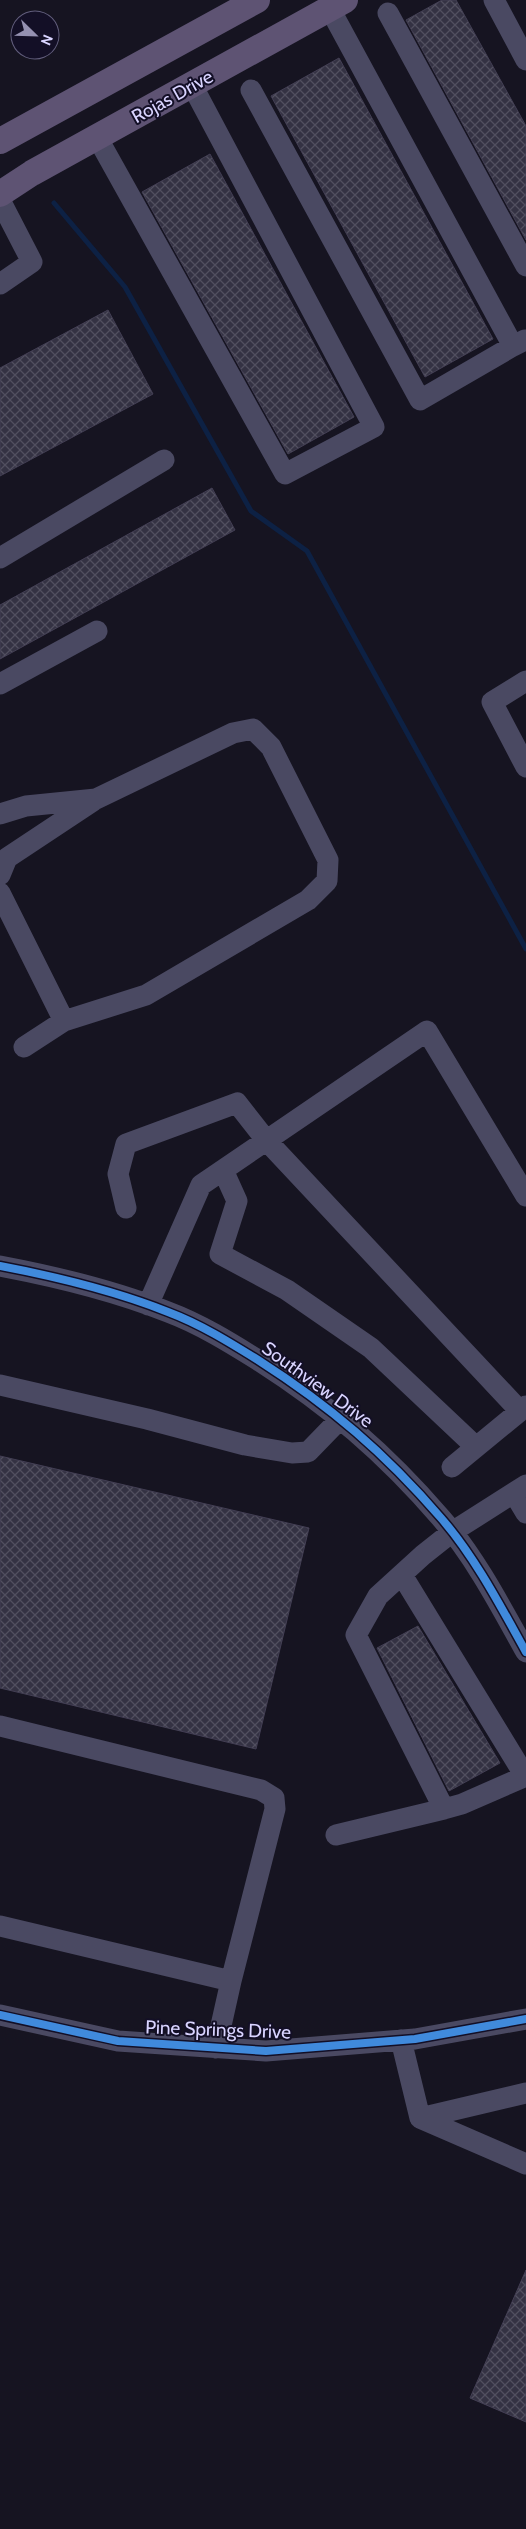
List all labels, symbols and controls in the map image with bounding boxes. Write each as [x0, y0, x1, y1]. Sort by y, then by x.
north arrow [10, 10, 60, 60]
text: N [37, 32, 57, 48]
street label: Rojas Drive [128, 65, 217, 128]
street label: Southview Drive [258, 1336, 378, 1433]
street label: Pine Springs Drive [145, 2015, 292, 2044]

